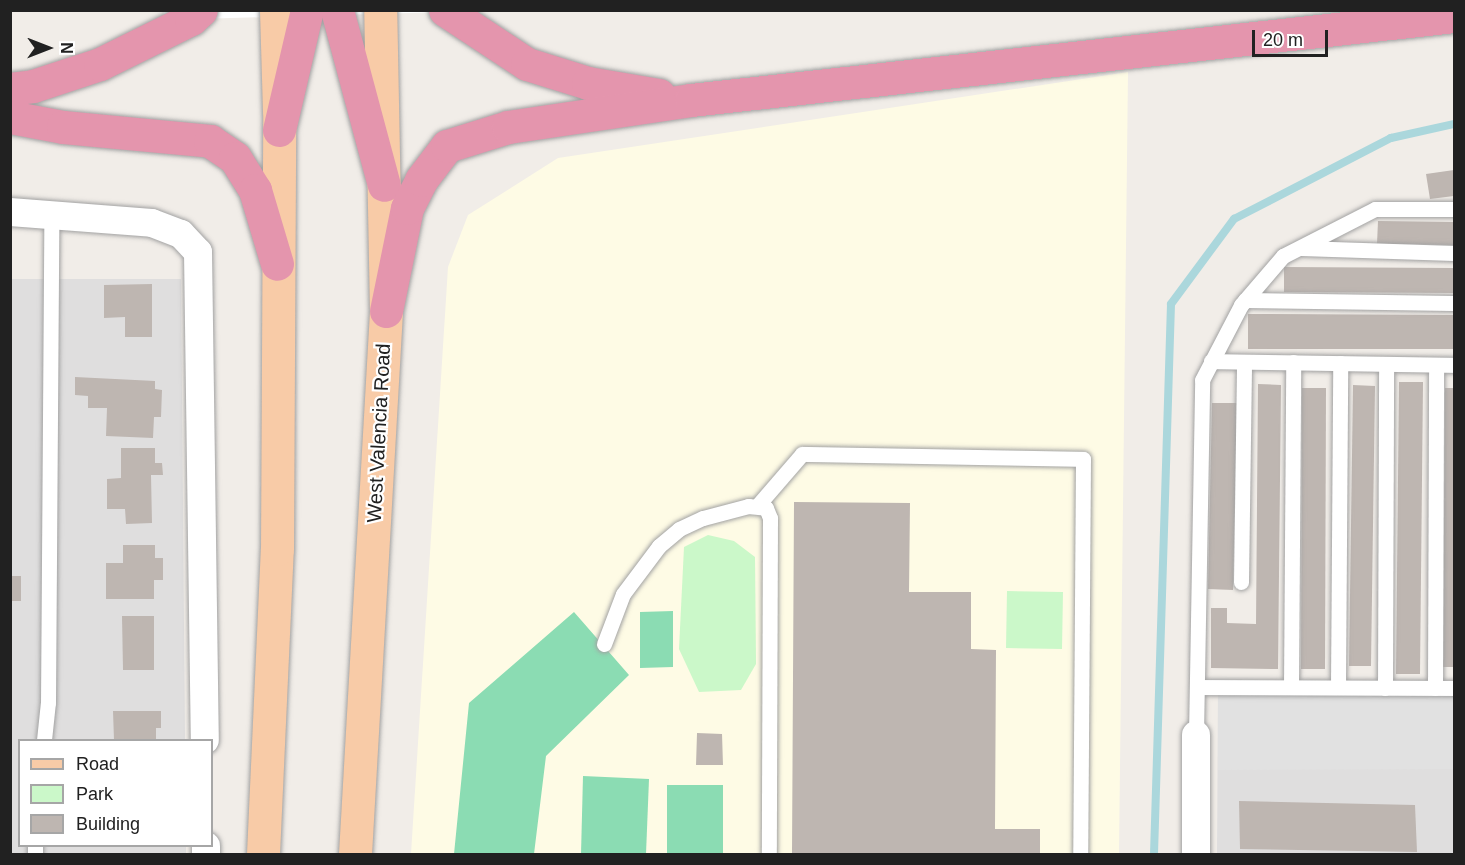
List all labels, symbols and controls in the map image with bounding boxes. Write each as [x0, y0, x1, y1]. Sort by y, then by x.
north arrow [18, 18, 78, 78]
scale bar [1255, 18, 1332, 56]
text: 20 m [1263, 30, 1303, 50]
text: N [58, 42, 75, 54]
street label: West Valencia Road [362, 343, 396, 523]
legend [18, 739, 213, 847]
text: Road [76, 754, 119, 774]
text: Park [76, 784, 113, 804]
text: Building [76, 814, 140, 834]

